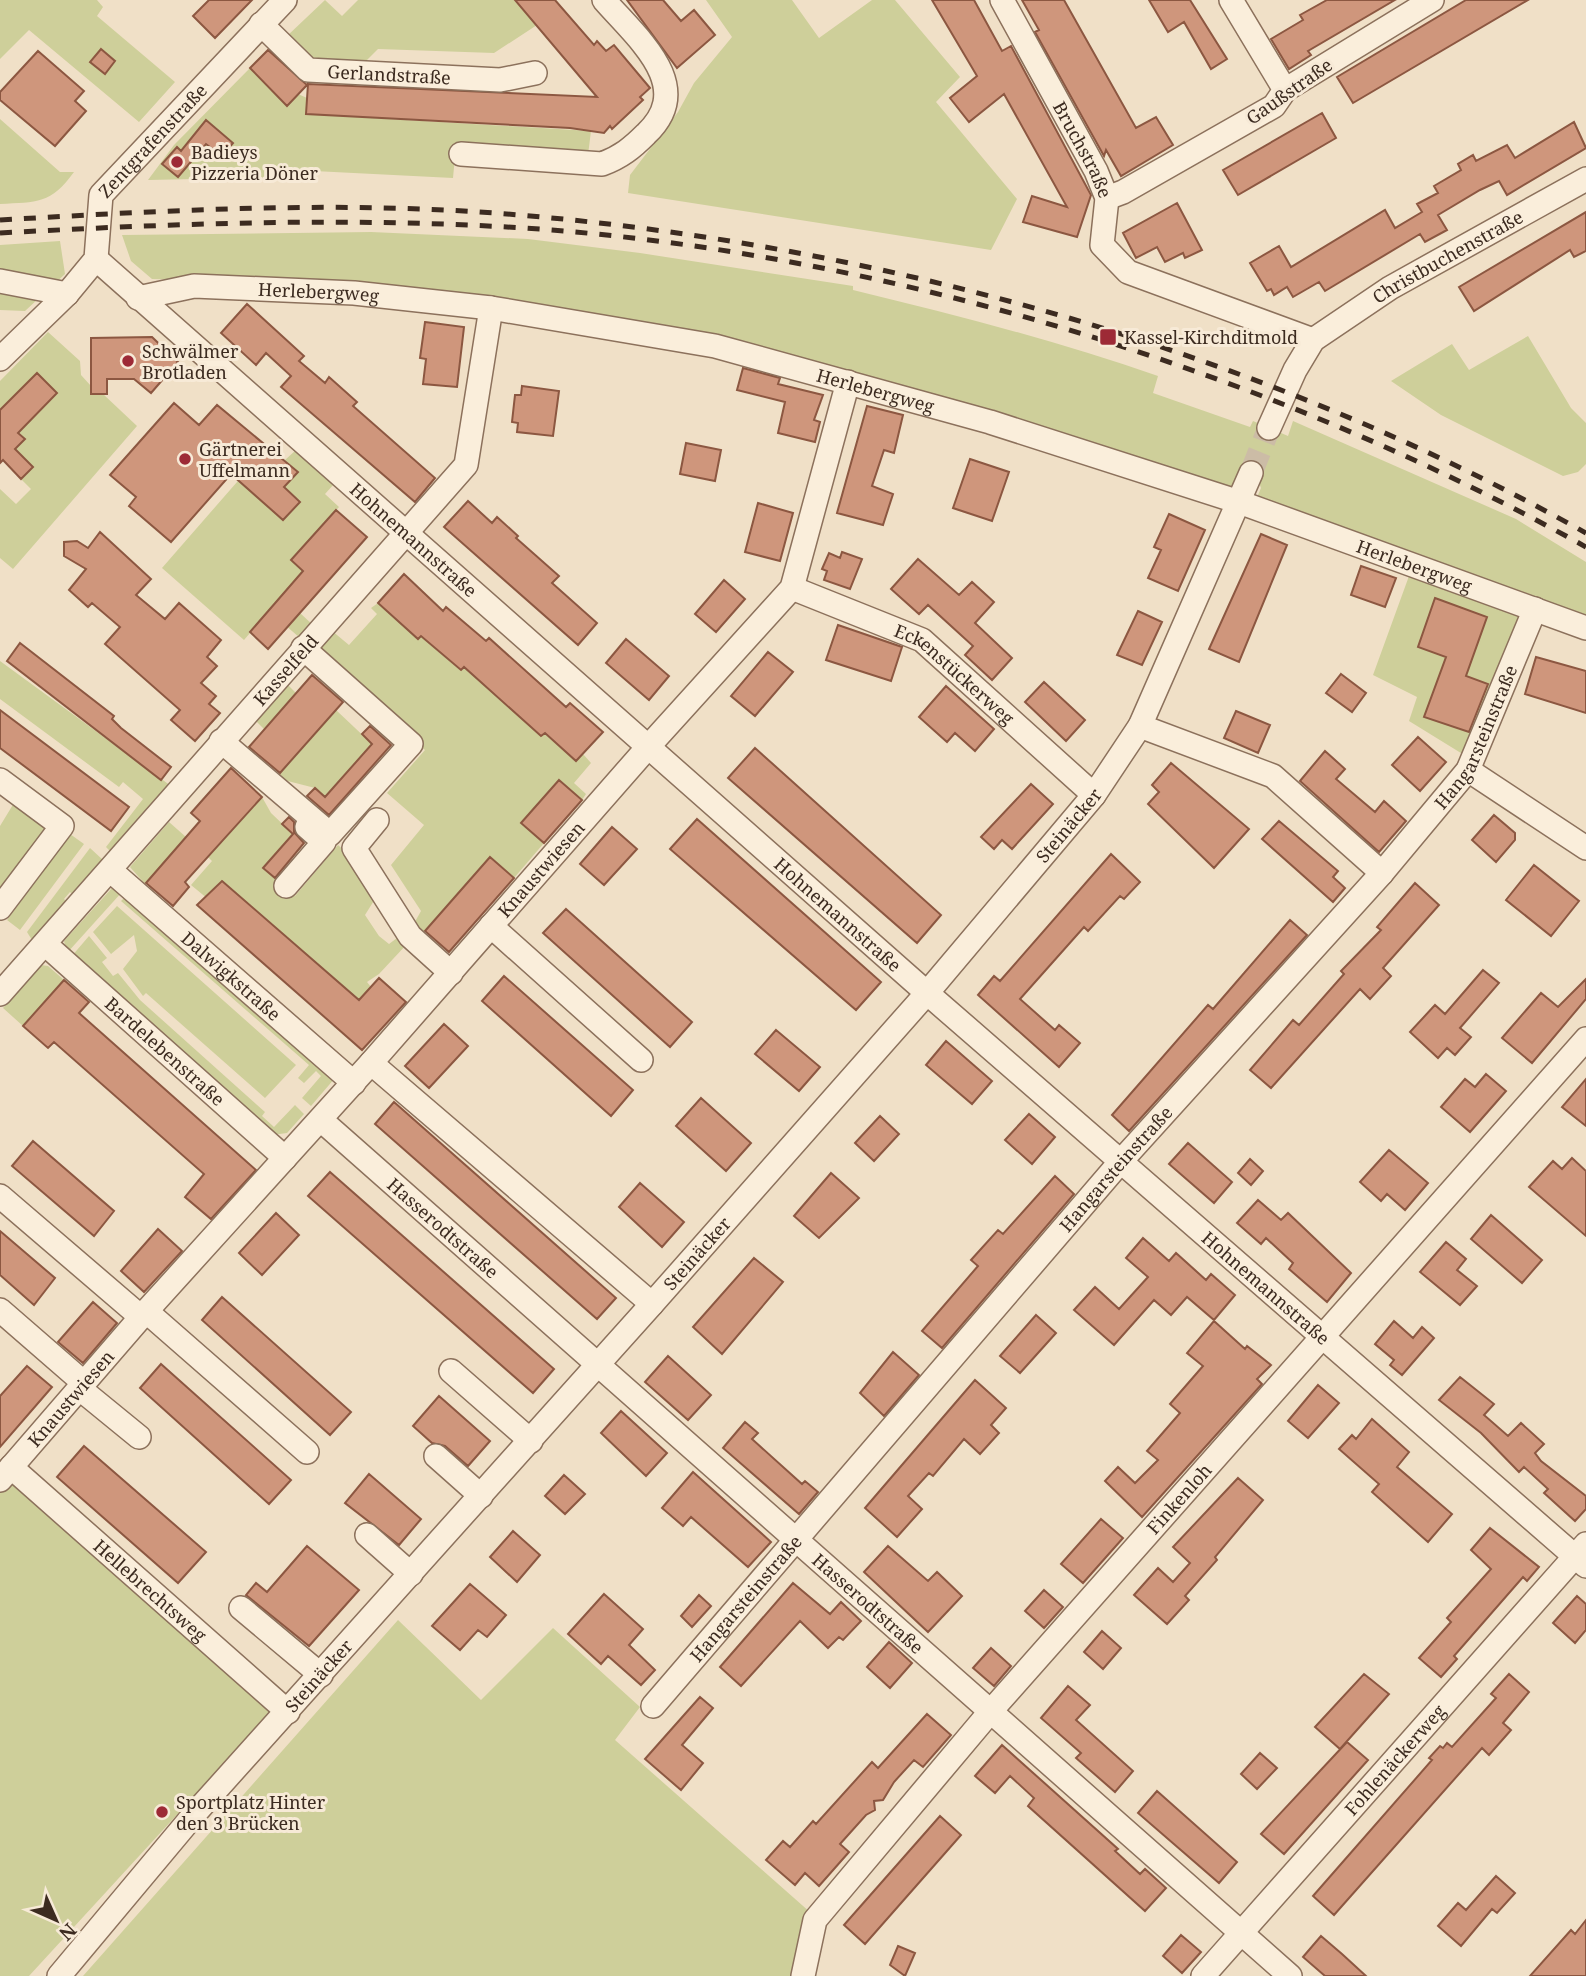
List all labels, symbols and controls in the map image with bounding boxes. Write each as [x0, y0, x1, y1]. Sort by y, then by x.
street label: Gaußstraße [1241, 52, 1337, 130]
street label: Gerlandstraße [327, 59, 451, 89]
street label: Zentgrafenstraße [93, 78, 212, 203]
street label: Bruchstraße [1048, 97, 1118, 201]
place label: Badieys Pizzeria Döner [191, 140, 318, 185]
marker: Badieys Pizzeria Döner [169, 154, 185, 170]
street label: Christbuchenstraße [1367, 205, 1527, 309]
street label: Herlebergweg [257, 277, 381, 308]
place label: Kassel-Kirchditmold [1124, 325, 1298, 349]
marker: Kassel-Kirchditmold [1098, 327, 1118, 347]
place label: Schwälmer Brotladen [142, 339, 239, 384]
marker: Schwälmer Brotladen [120, 353, 136, 369]
street label: Herlebergweg [814, 363, 938, 418]
place label: Gärtnerei Uffelmann [199, 437, 291, 482]
marker: Gärtnerei Uffelmann [177, 451, 193, 467]
street label: Hohnemannstraße [345, 477, 482, 602]
street label: Herlebergweg [1353, 534, 1476, 598]
street label: Eckenstückerweg [891, 618, 1020, 730]
street label: Kasselfeld [248, 629, 323, 710]
street label: Hangarsteinstraße [1429, 661, 1522, 814]
street label: Steinäcker [1030, 783, 1107, 868]
street label: Knaustwiesen [492, 816, 590, 922]
street label: Hohnemannstraße [769, 852, 907, 977]
street label: Dalwigkstraße [177, 926, 286, 1026]
street label: Bardelebenstraße [100, 991, 230, 1111]
street label: Hangarsteinstraße [1054, 1101, 1177, 1237]
street label: Hasserodtstraße [383, 1172, 504, 1283]
street label: Steinäcker [658, 1211, 736, 1295]
street label: Hohnemannstraße [1197, 1226, 1335, 1350]
street label: Knaustwiesen [22, 1345, 119, 1452]
street label: Finkenloh [1141, 1458, 1217, 1539]
street label: Hangarsteinstraße [684, 1530, 807, 1667]
street label: Hellebrechtsweg [89, 1534, 212, 1647]
street label: Hasserodtstraße [807, 1548, 929, 1659]
street label: Steinäcker [279, 1634, 358, 1717]
street label: Fohlenäckerweg [1339, 1699, 1451, 1820]
place label: Sportplatz Hinter den 3 Brücken [176, 1790, 326, 1835]
marker: Sportplatz Hinter den 3 Brücken [154, 1804, 170, 1820]
north arrow [21, 1885, 91, 1955]
text: N [54, 1918, 83, 1947]

